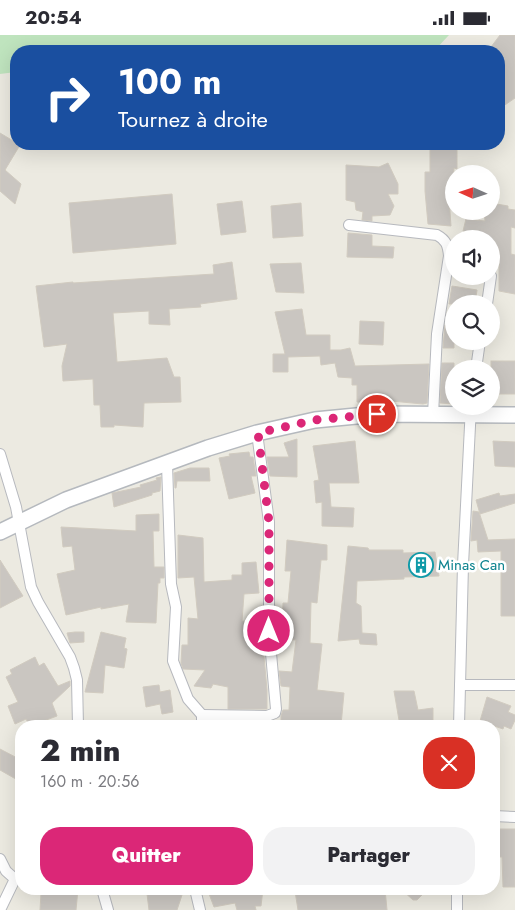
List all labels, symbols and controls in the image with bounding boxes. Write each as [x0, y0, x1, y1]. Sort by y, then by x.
text: 20:54 [25, 4, 82, 31]
text: 100 m [118, 57, 221, 107]
icon: right [35, 65, 100, 130]
text: Tournez à droite [118, 103, 268, 135]
north arrow [445, 165, 500, 220]
map controls [445, 165, 500, 415]
button: sound [445, 230, 500, 285]
button: search [445, 295, 500, 350]
button: layers [445, 360, 500, 415]
pin [356, 393, 398, 435]
icon: arrive [363, 400, 391, 428]
building icon: Minas Can [408, 552, 434, 578]
place label: Minas Can [438, 554, 505, 576]
position arrow [242, 604, 294, 656]
text: 2 min [40, 729, 121, 772]
button: close [423, 737, 475, 789]
text: 160 m · 20:56 [40, 770, 139, 793]
button: Quitter [40, 827, 253, 885]
button: Partager [263, 827, 475, 885]

